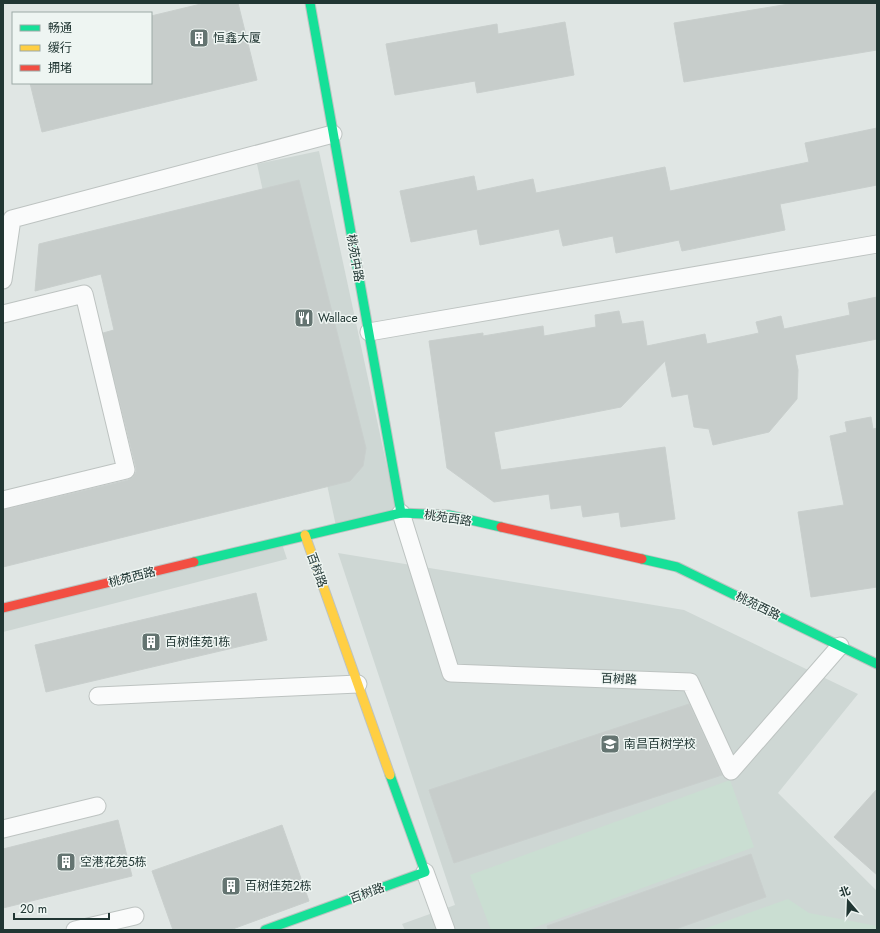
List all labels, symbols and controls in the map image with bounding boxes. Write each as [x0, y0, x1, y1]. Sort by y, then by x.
legend [12, 12, 152, 84]
text: 畅通 [48, 19, 72, 37]
building icon: 恒鑫大厦 [188, 27, 210, 49]
place label: 恒鑫大厦 [213, 29, 261, 47]
text: 缓行 [48, 39, 72, 57]
text: 拥堵 [48, 59, 72, 77]
street label: 桃苑中路 [342, 233, 368, 283]
restaurant icon: Wallace [293, 307, 315, 329]
place label: Wallace [318, 309, 358, 327]
street label: 桃苑西路 [423, 506, 473, 530]
street label: 百树路 [302, 550, 332, 590]
street label: 桃苑西路 [107, 562, 157, 592]
street label: 桃苑西路 [732, 587, 784, 625]
building icon: 百树佳苑1栋 [140, 631, 162, 653]
place label: 百树佳苑1栋 [165, 633, 230, 651]
street label: 百树路 [601, 669, 637, 689]
school or university icon: 南昌百树学校 [599, 733, 621, 755]
place label: 南昌百树学校 [624, 735, 696, 753]
building icon: 空港花苑5栋 [55, 851, 77, 873]
place label: 空港花苑5栋 [80, 853, 147, 871]
building icon: 百树佳苑2栋 [220, 875, 242, 897]
place label: 百树佳苑2栋 [245, 877, 312, 895]
street label: 百树路 [347, 878, 387, 908]
north arrow [828, 881, 868, 921]
text: 北 [837, 882, 853, 901]
scale bar [14, 895, 109, 921]
text: 20 m [20, 900, 47, 918]

